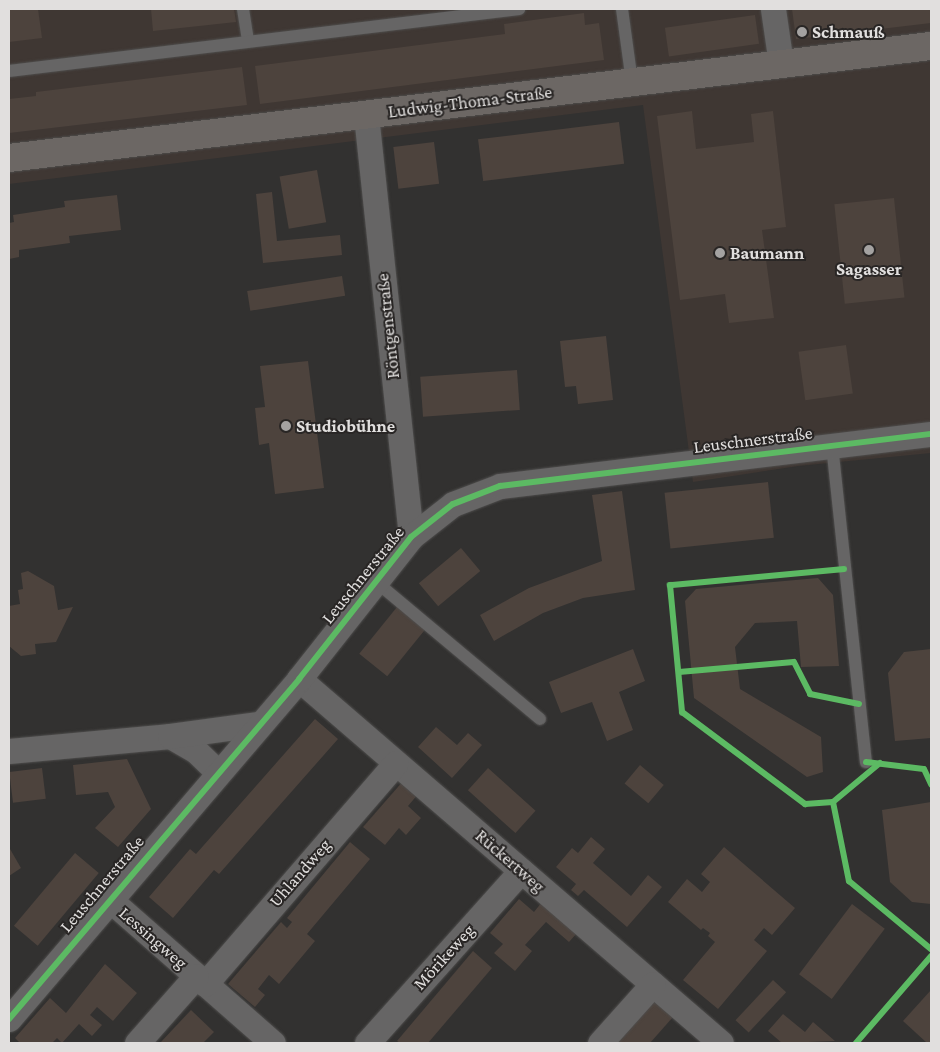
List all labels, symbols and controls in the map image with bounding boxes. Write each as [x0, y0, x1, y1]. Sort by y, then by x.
place label: Schmauß [812, 21, 885, 43]
marker: Schmauß [796, 26, 808, 38]
street label: Ludwig-Thoma-Straße [387, 81, 553, 123]
place label: Baumann [730, 242, 804, 264]
marker: Sagasser [863, 244, 875, 256]
marker: Baumann [714, 247, 726, 259]
place label: Sagasser [836, 258, 902, 280]
street label: Röntgenstraße [372, 272, 404, 380]
place label: Studiobühne [296, 415, 395, 437]
marker: Studiobühne [280, 420, 292, 432]
street label: Leuschnerstraße [692, 422, 814, 458]
street label: Leuschnerstraße [317, 522, 409, 628]
street label: Rückertweg [471, 825, 549, 897]
street label: Leuschnerstraße [55, 831, 149, 937]
street label: Uhlandweg [265, 835, 335, 911]
street label: Lessingweg [114, 902, 192, 974]
street label: Mörikeweg [409, 920, 479, 994]

